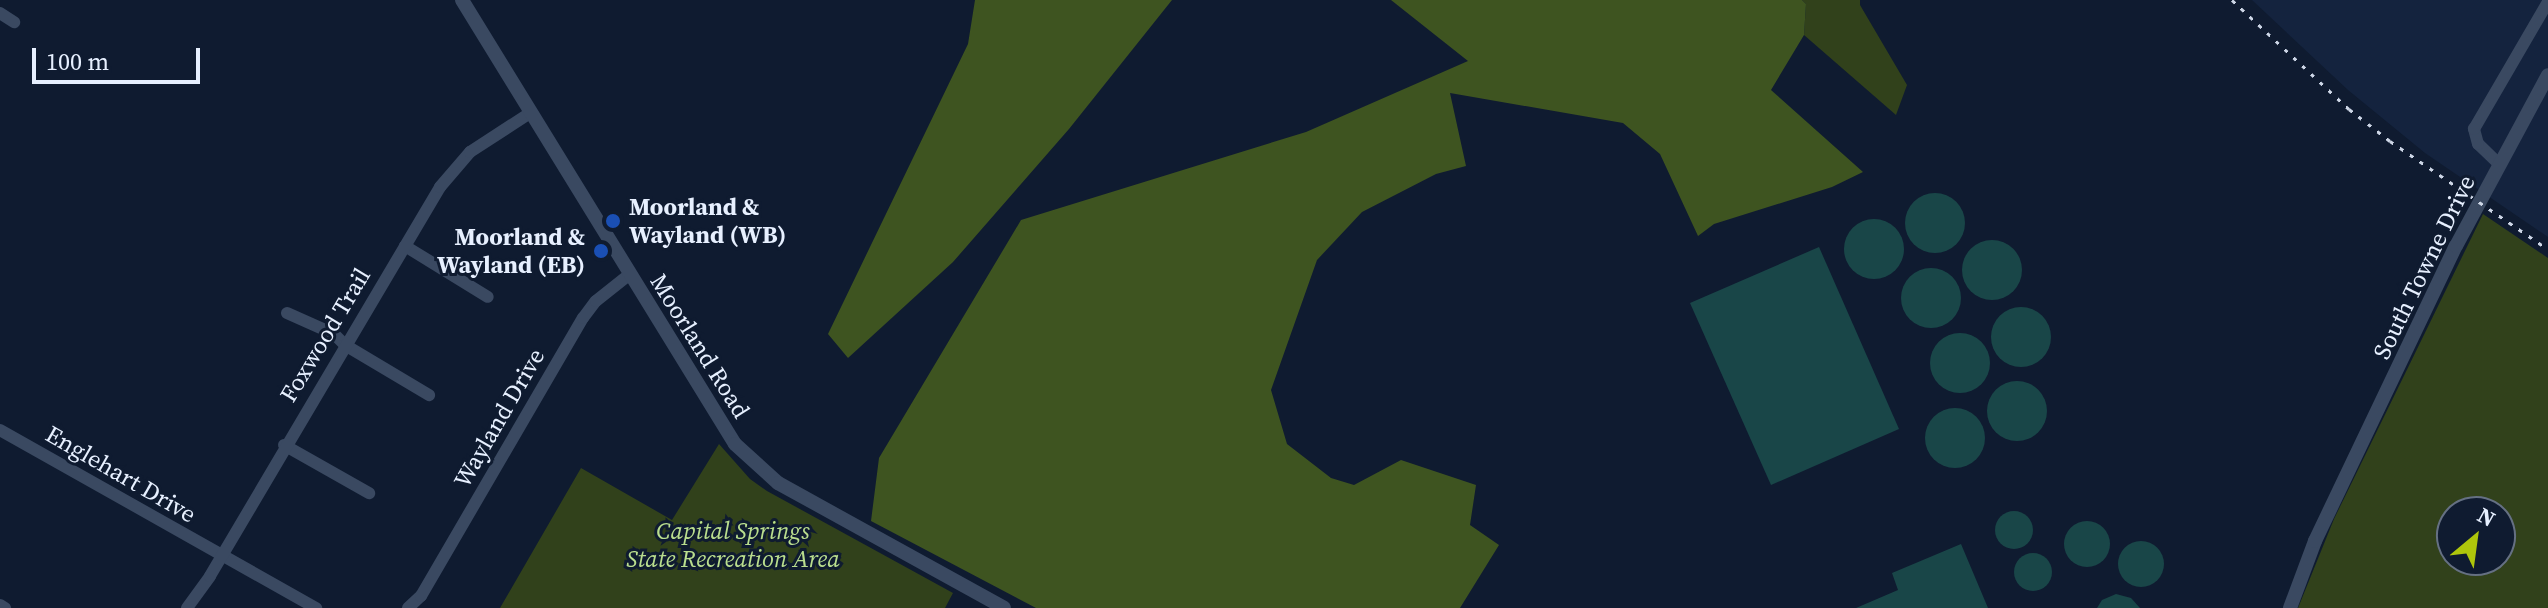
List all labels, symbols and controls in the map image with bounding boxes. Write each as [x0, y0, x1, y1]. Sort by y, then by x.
scale bar [36, 32, 204, 82]
text: 100 m [46, 45, 109, 78]
street label: South Towne Drive [2367, 170, 2481, 364]
place label: Moorland & Wayland (WB) [629, 193, 786, 249]
marker: Moorland & Wayland (WB) [604, 212, 622, 230]
place label: Moorland & Wayland (EB) [437, 223, 585, 279]
marker: Moorland & Wayland (EB) [592, 242, 610, 260]
street label: Foxwood Trail [274, 263, 376, 407]
street label: Moorland Road [644, 269, 756, 423]
street label: Wayland Drive [448, 343, 550, 493]
street label: Englehart Drive [41, 419, 201, 529]
north arrow [2436, 496, 2516, 576]
text: N [2472, 500, 2501, 534]
park label: Capital Springs State Recreation Area [626, 517, 840, 573]

